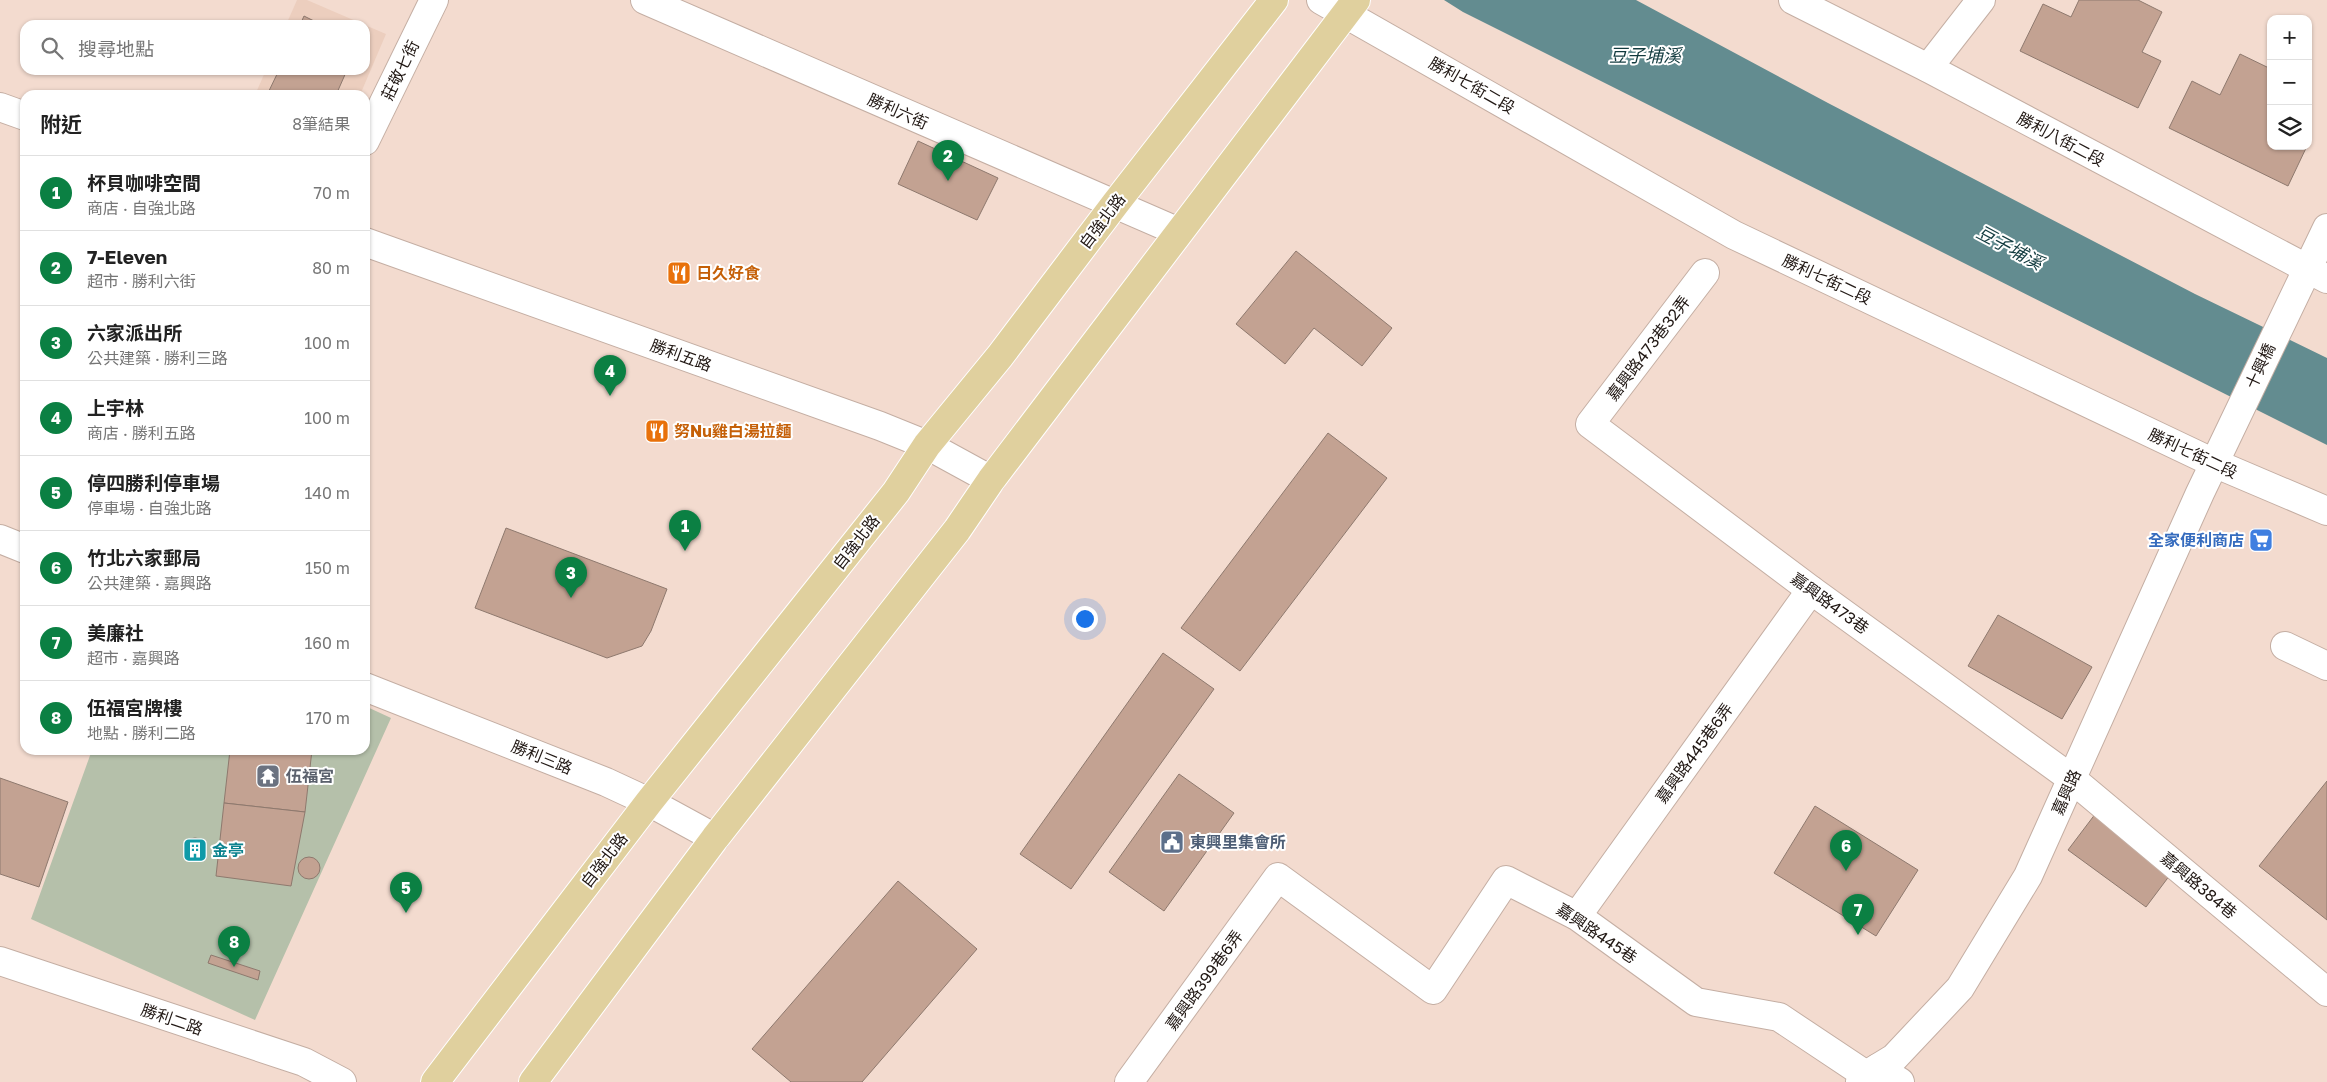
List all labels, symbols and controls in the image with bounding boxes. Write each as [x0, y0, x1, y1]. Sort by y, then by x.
map controls [2267, 15, 2312, 150]
button: + [2267, 15, 2312, 60]
search box [20, 20, 370, 75]
icon: search [38, 34, 66, 62]
text: 搜尋地點 [78, 37, 154, 60]
street label: 莊敬七街 [377, 37, 423, 103]
water label: 豆子埔溪 [1609, 44, 1684, 66]
street label: 勝利七街二段 [1425, 52, 1519, 118]
button: − [2267, 60, 2312, 105]
street label: 勝利六街 [865, 89, 931, 133]
button: layers [2267, 105, 2312, 150]
street label: 勝利八街二段 [2014, 108, 2108, 170]
text: 附近 [40, 111, 82, 137]
text: 8筆結果 [292, 114, 350, 134]
pin: 2 [932, 140, 964, 181]
text: 杯貝咖啡空間 [87, 171, 201, 194]
text: 1 [52, 183, 60, 203]
text: 70 m [313, 183, 350, 203]
street label: 自強北路 [1075, 189, 1129, 253]
text: 商店 · 自強北路 [87, 198, 196, 218]
water label: 豆子埔溪 [1973, 220, 2050, 275]
text: 7-Eleven [87, 245, 167, 268]
street label: 勝利七街二段 [1779, 250, 1875, 308]
text: 2 [51, 258, 61, 278]
text: 80 m [312, 258, 350, 278]
restaurant icon: 日久好食 [666, 260, 692, 286]
place label: 日久好食 [696, 263, 760, 283]
text: 超市 · 勝利六街 [87, 271, 196, 291]
street label: 嘉興路473巷32弄 [1602, 292, 1694, 404]
text: 六家派出所 [87, 321, 182, 344]
text: 3 [51, 333, 61, 353]
text: 100 m [304, 333, 350, 353]
street label: 勝利五路 [648, 335, 714, 375]
street label: 十興橋 [2241, 340, 2279, 392]
text: 公共建築 · 勝利三路 [87, 348, 228, 368]
pin: 4 [594, 355, 626, 396]
text: 上宇林 [87, 396, 144, 419]
text: 4 [51, 408, 61, 428]
text: 100 m [304, 408, 350, 428]
restaurant icon: 努Nu雞白湯拉麵 [644, 418, 670, 444]
place label: 努Nu雞白湯拉麵 [674, 421, 792, 441]
text: 商店 · 勝利五路 [87, 423, 196, 443]
street label: 勝利七街二段 [2145, 424, 2241, 482]
text: 停四勝利停車場 [87, 471, 220, 494]
text: 5 [51, 483, 61, 503]
text: 140 m [304, 483, 350, 503]
text: 停車場 · 自強北路 [87, 498, 212, 518]
pin: 1 [669, 510, 701, 551]
street label: 自強北路 [828, 511, 884, 573]
supermarket icon: 全家便利商店 [2248, 527, 2274, 553]
place label: 全家便利商店 [2148, 530, 2244, 550]
text: 竹北六家郵局 [87, 546, 201, 569]
pin: 3 [555, 557, 587, 598]
text: 6 [51, 558, 61, 578]
text: 150 m [305, 558, 350, 578]
street label: 嘉興路473巷 [1787, 568, 1873, 638]
text: 公共建築 · 嘉興路 [87, 573, 212, 593]
your location [1072, 606, 1098, 632]
text: 美廉社 [87, 621, 144, 644]
text: 7 [52, 633, 60, 653]
text: 160 m [304, 633, 350, 653]
text: 超市 · 嘉興路 [87, 648, 180, 668]
text: 伍福宮牌樓 [87, 696, 182, 719]
street label: 嘉興路445巷6弄 [1651, 699, 1737, 807]
text: 8 [51, 708, 61, 728]
text: 170 m [306, 708, 350, 728]
text: 地點 · 勝利二路 [87, 723, 196, 743]
street label: 勝利三路 [509, 736, 575, 778]
temple icon: 伍福宮 [255, 763, 281, 789]
place label: 伍福宮 [285, 766, 334, 786]
street label: 嘉興路 [2047, 766, 2085, 818]
street label: 自強北路 [576, 829, 632, 891]
public building icon: 東興里集會所 [1159, 829, 1185, 855]
pin: 6 [1830, 830, 1862, 871]
place label: 東興里集會所 [1190, 832, 1286, 852]
building icon: 金亭 [182, 837, 208, 863]
place label: 金亭 [212, 840, 244, 860]
street label: 嘉興路384巷 [2157, 847, 2241, 923]
pin: 5 [390, 872, 422, 913]
pin: 7 [1842, 894, 1874, 935]
street label: 嘉興路445巷 [1553, 899, 1641, 967]
pin: 8 [218, 926, 250, 967]
street label: 嘉興路399巷6弄 [1161, 926, 1247, 1034]
street label: 勝利二路 [138, 999, 206, 1039]

